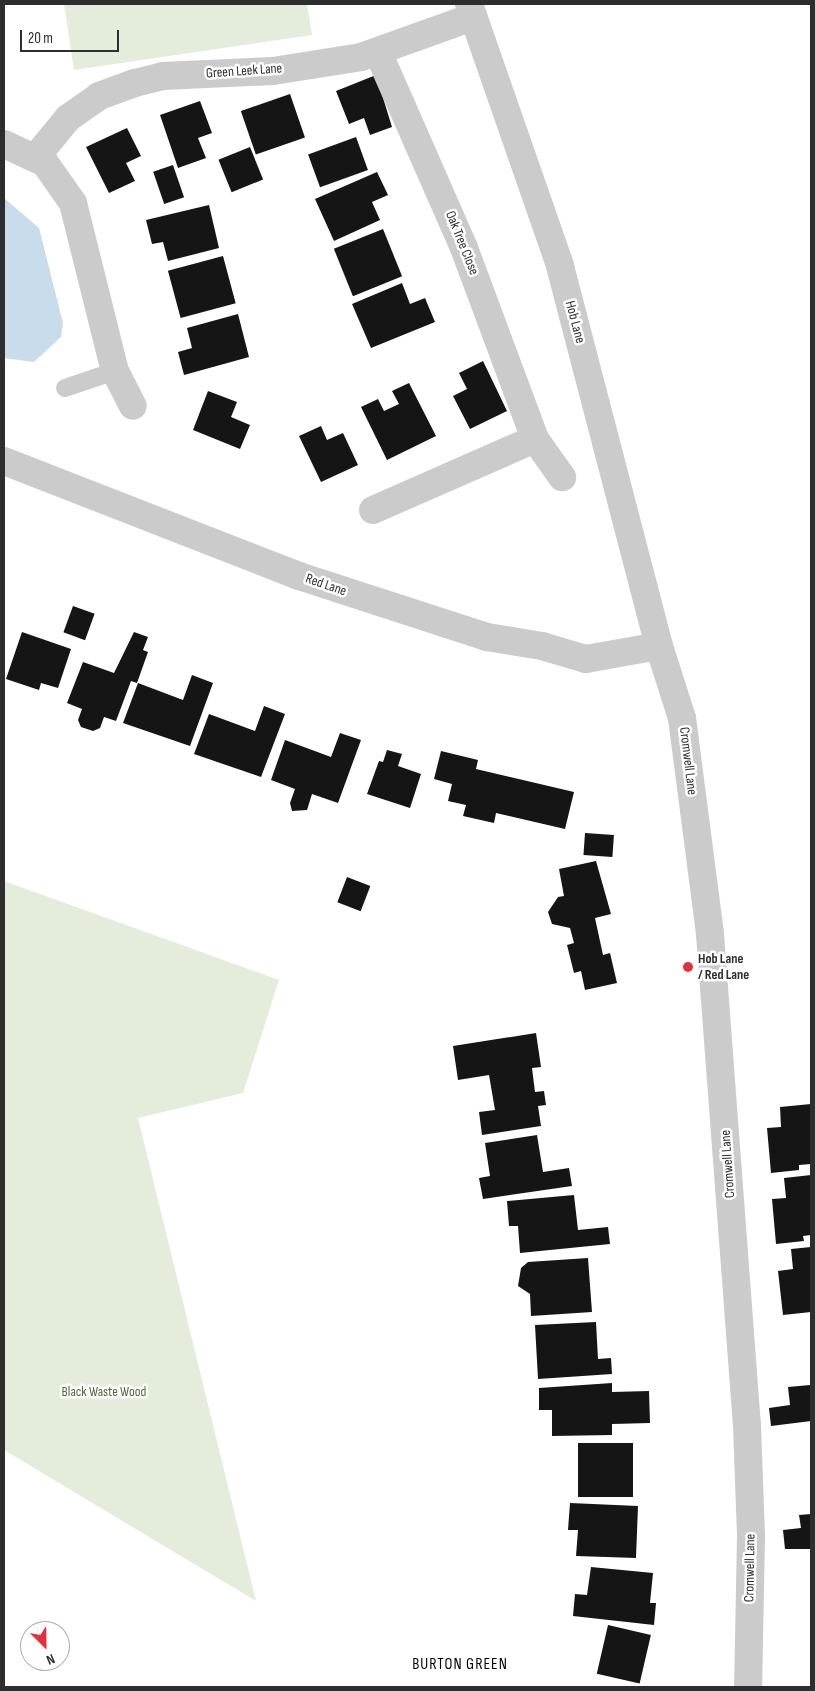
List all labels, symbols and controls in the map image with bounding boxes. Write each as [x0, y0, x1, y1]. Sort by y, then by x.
scale bar [22, 20, 121, 52]
text: 20 m [28, 29, 53, 48]
street label: Green Leek Lane [205, 60, 283, 82]
street label: Oak Tree Close [442, 209, 482, 277]
street label: Hob Lane [561, 299, 589, 345]
street label: Red Lane [303, 570, 349, 600]
street label: Cromwell Lane [675, 726, 701, 796]
place label: Hob Lane / Red Lane [698, 951, 749, 984]
marker: Hob Lane / Red Lane [682, 961, 694, 973]
street label: Cromwell Lane [717, 1129, 739, 1199]
park label: Black Waste Wood [62, 1384, 146, 1400]
street label: Cromwell Lane [741, 1534, 759, 1602]
north arrow [20, 1621, 70, 1671]
text: N [44, 1650, 57, 1669]
district label: BURTON GREEN [411, 1655, 509, 1675]

